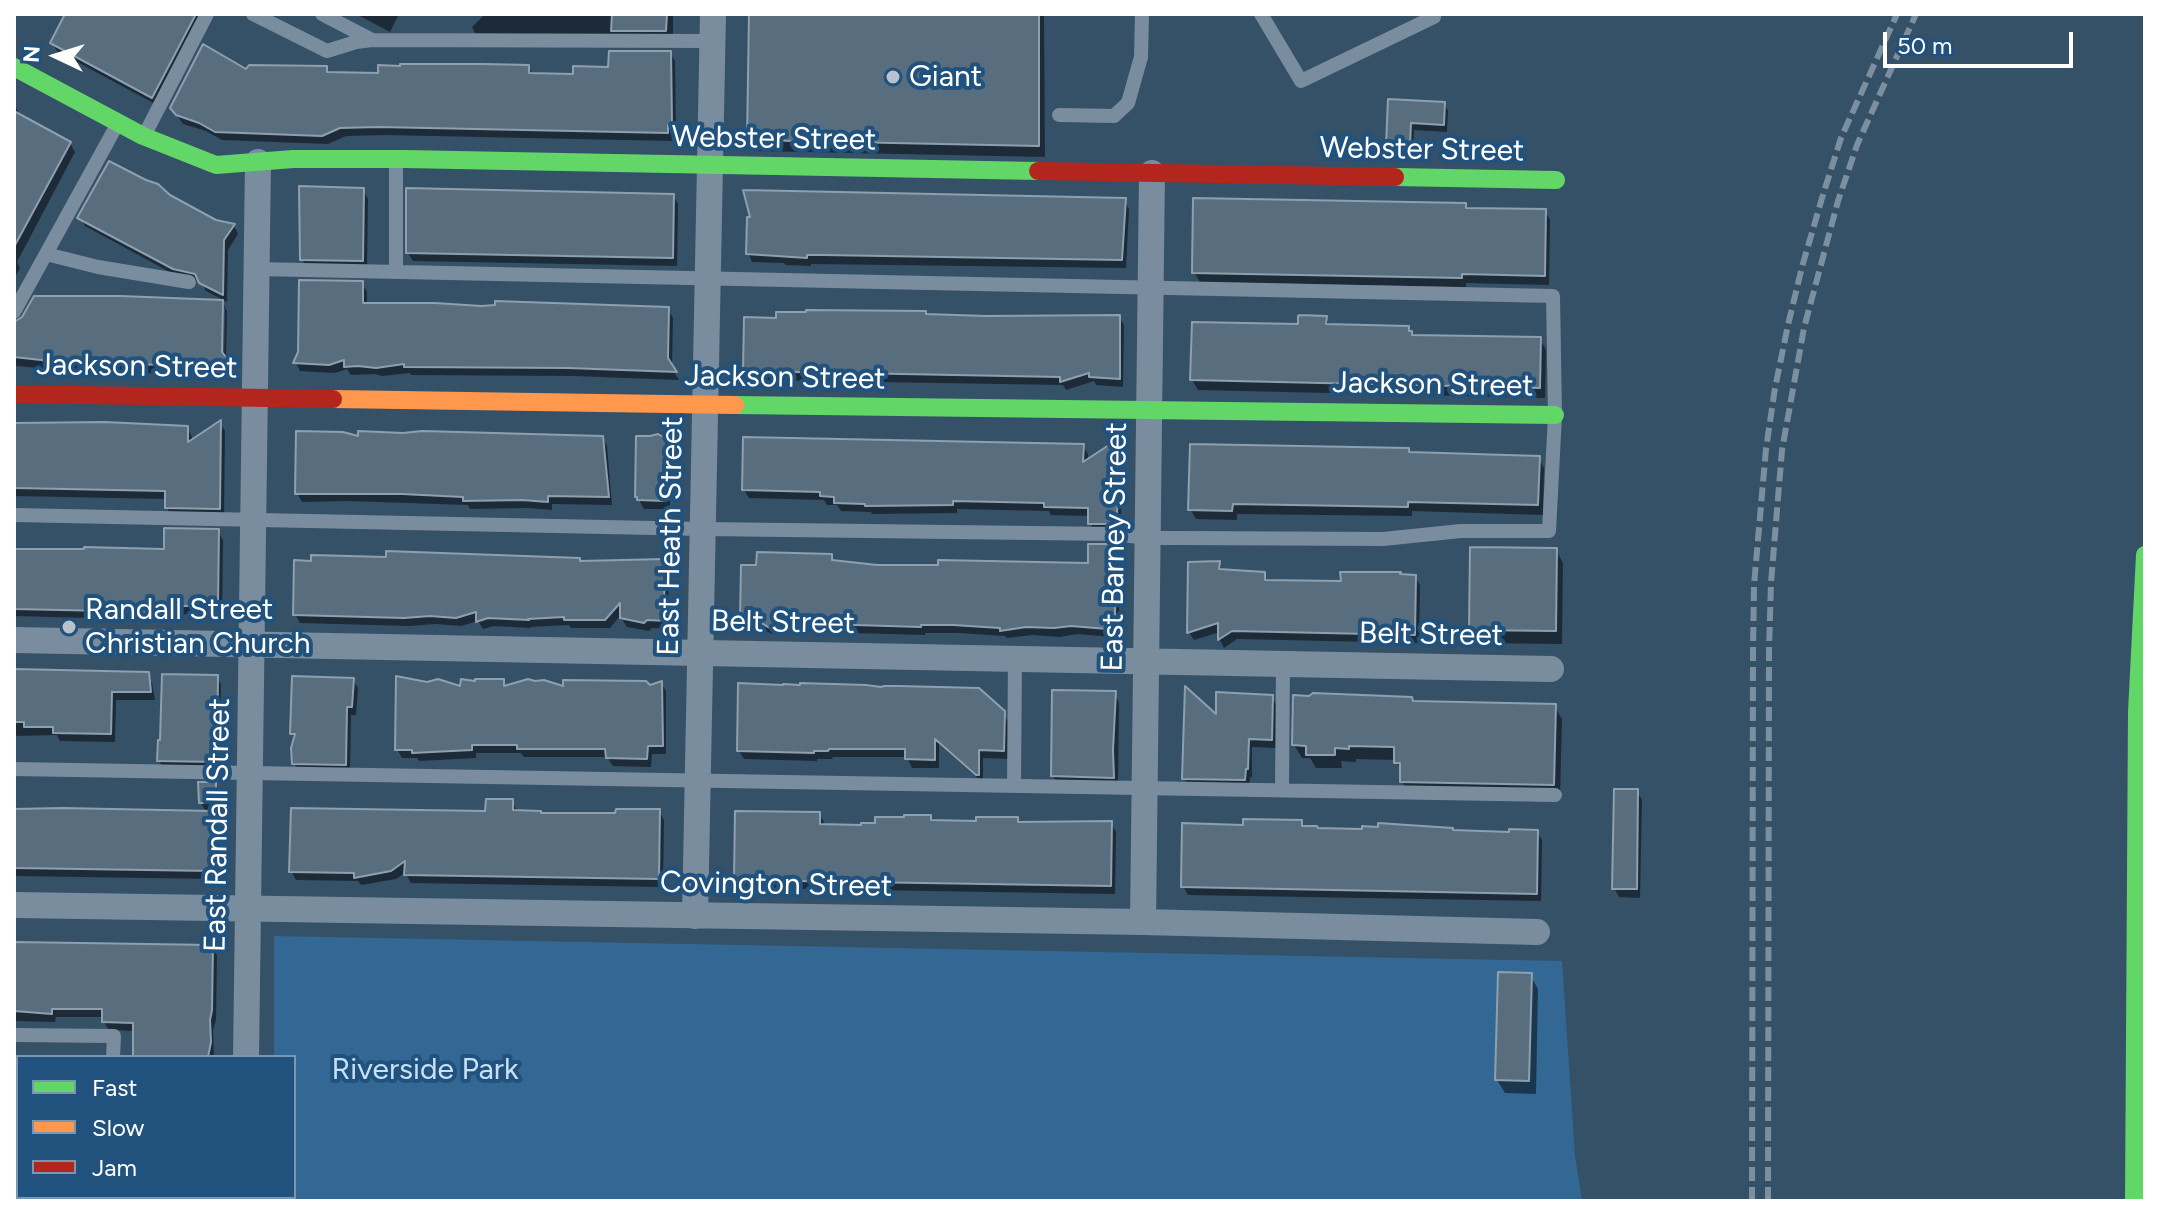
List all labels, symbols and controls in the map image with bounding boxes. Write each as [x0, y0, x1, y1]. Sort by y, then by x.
north arrow [16, 16, 96, 96]
scale bar [1887, 16, 2077, 66]
text: 50 m [1897, 31, 1953, 60]
text: N [17, 45, 46, 64]
place label: Giant [909, 59, 982, 95]
marker: Giant [884, 68, 902, 86]
street label: Webster Street [671, 119, 877, 159]
street label: Webster Street [1319, 130, 1525, 170]
street label: Jackson Street [36, 347, 238, 387]
street label: Jackson Street [684, 358, 886, 398]
street label: Jackson Street [1332, 365, 1534, 405]
street label: East Heath Street [651, 416, 691, 656]
street label: East Barney Street [1095, 422, 1135, 672]
place label: Randall Street Christian Church [85, 592, 310, 662]
street label: Belt Street [711, 604, 855, 642]
street label: Belt Street [1359, 616, 1503, 654]
marker: Randall Street Christian Church [60, 618, 78, 636]
street label: East Randall Street [198, 698, 238, 952]
street label: Covington Street [660, 865, 892, 905]
park label: Riverside Park [332, 1052, 518, 1088]
legend [16, 1055, 296, 1199]
text: Fast [92, 1073, 137, 1102]
text: Slow [92, 1113, 144, 1142]
text: Jam [92, 1153, 137, 1182]

